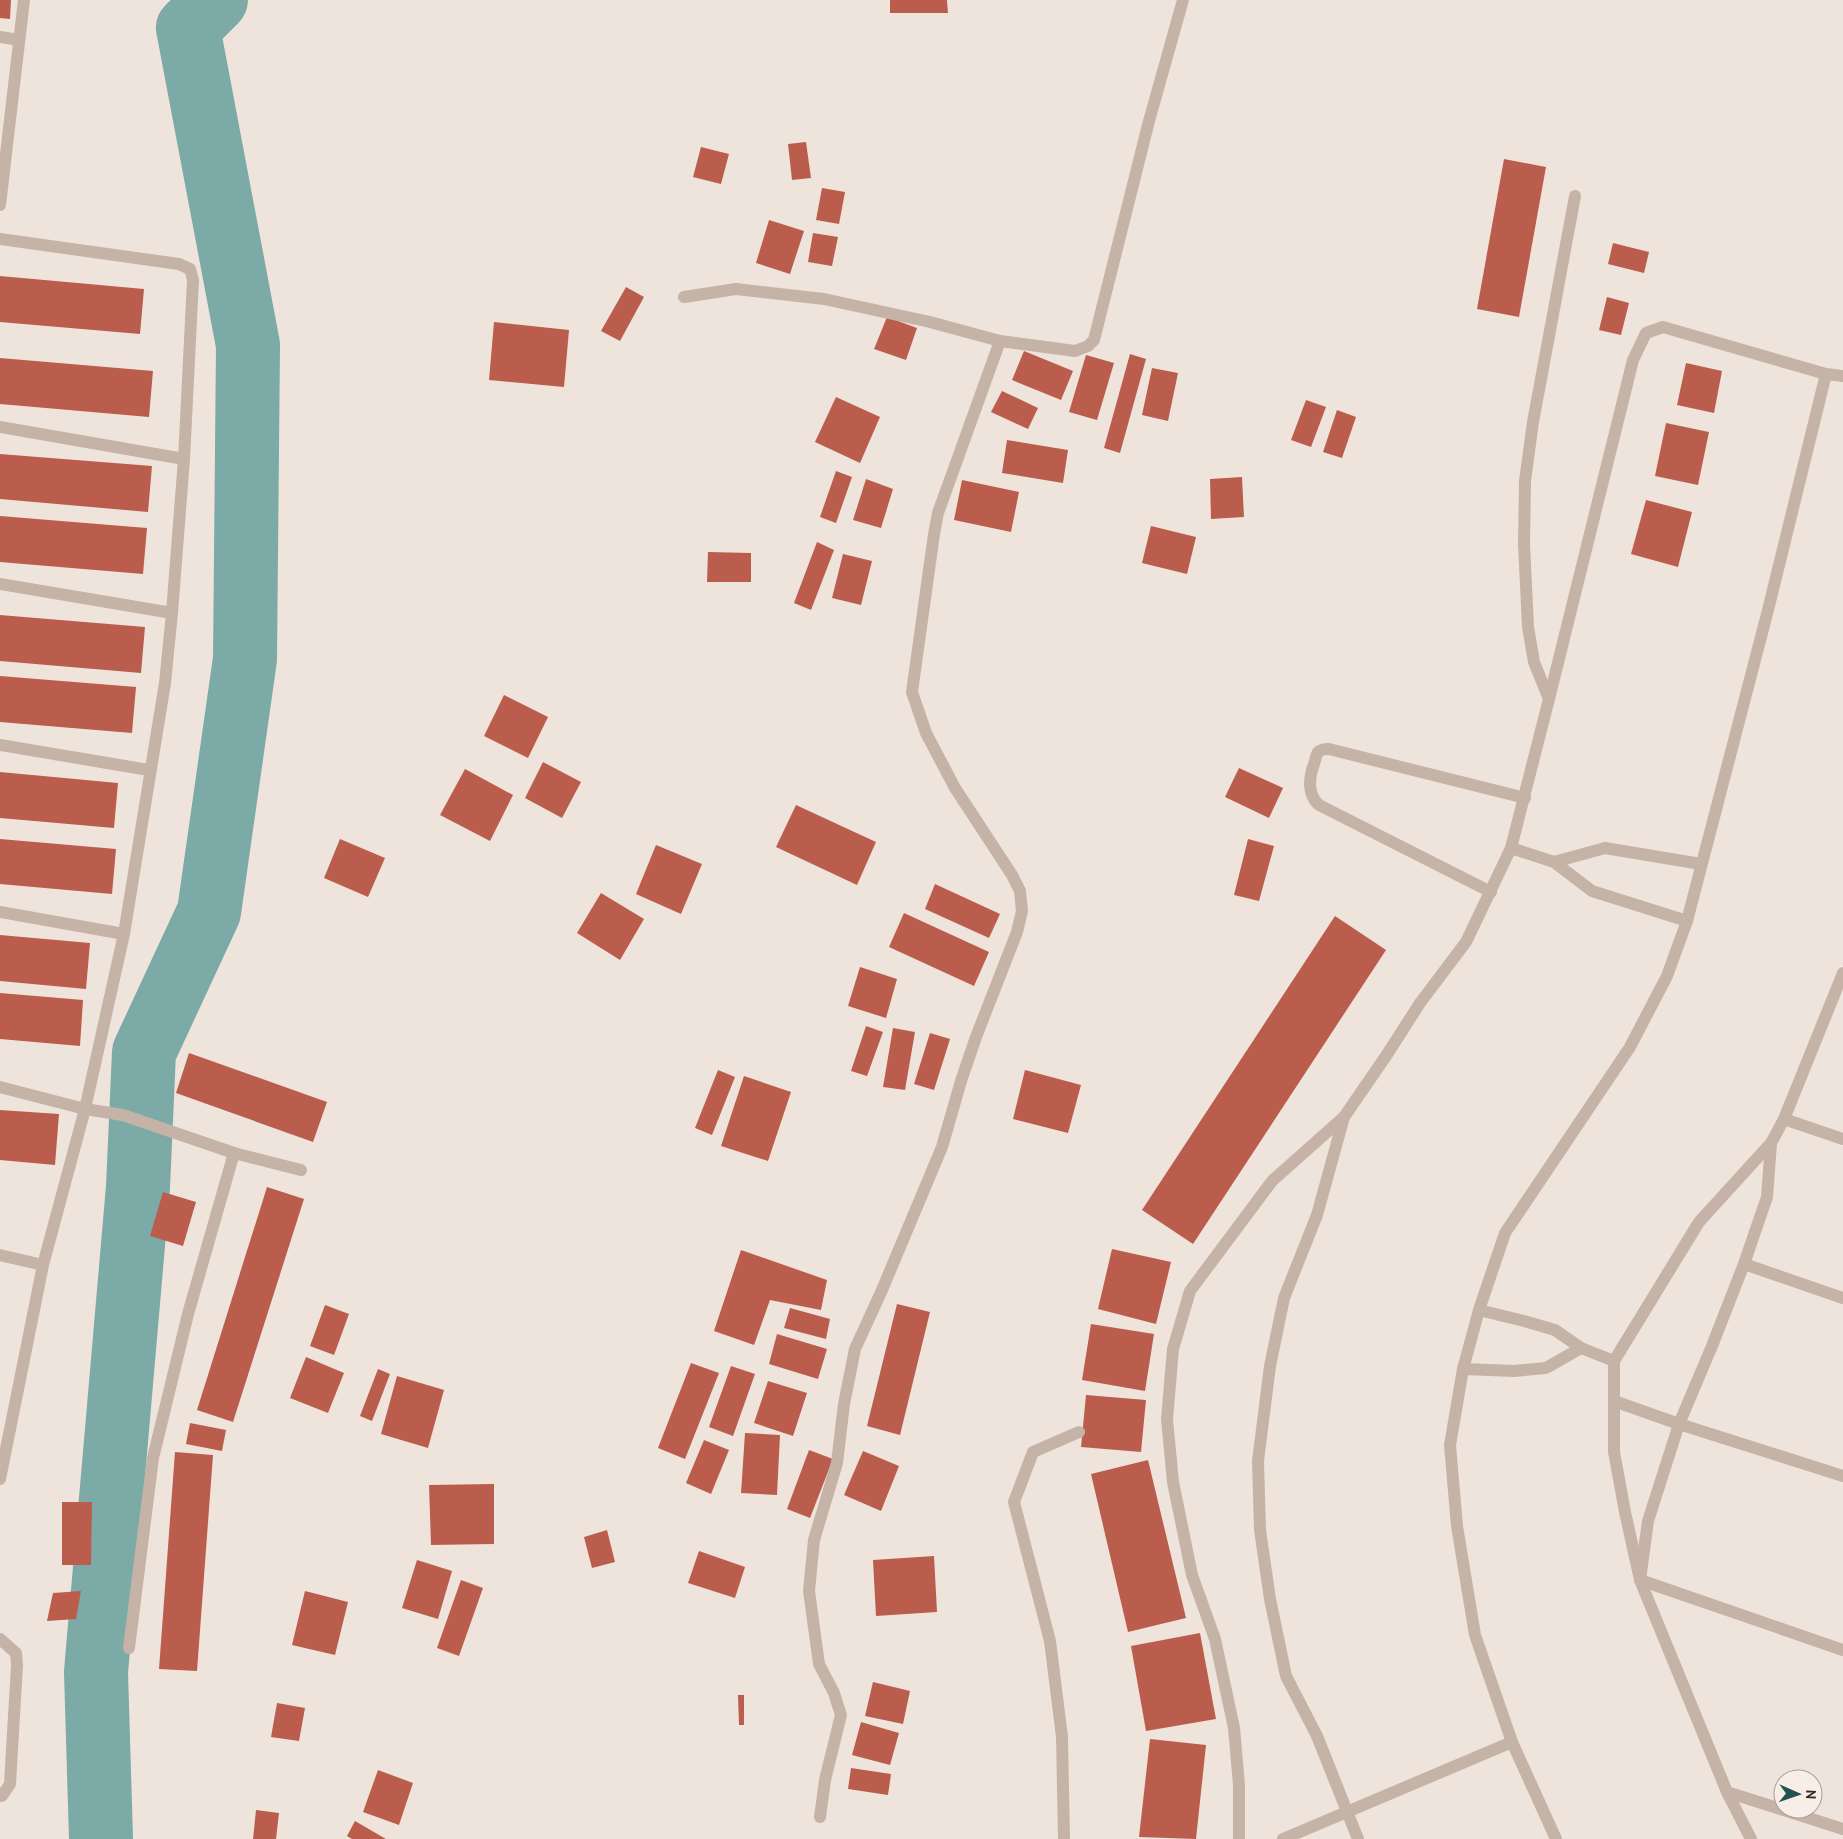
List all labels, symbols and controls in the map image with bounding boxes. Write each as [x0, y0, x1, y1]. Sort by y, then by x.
north arrow [1773, 1769, 1823, 1819]
text: N [1802, 1790, 1820, 1799]

